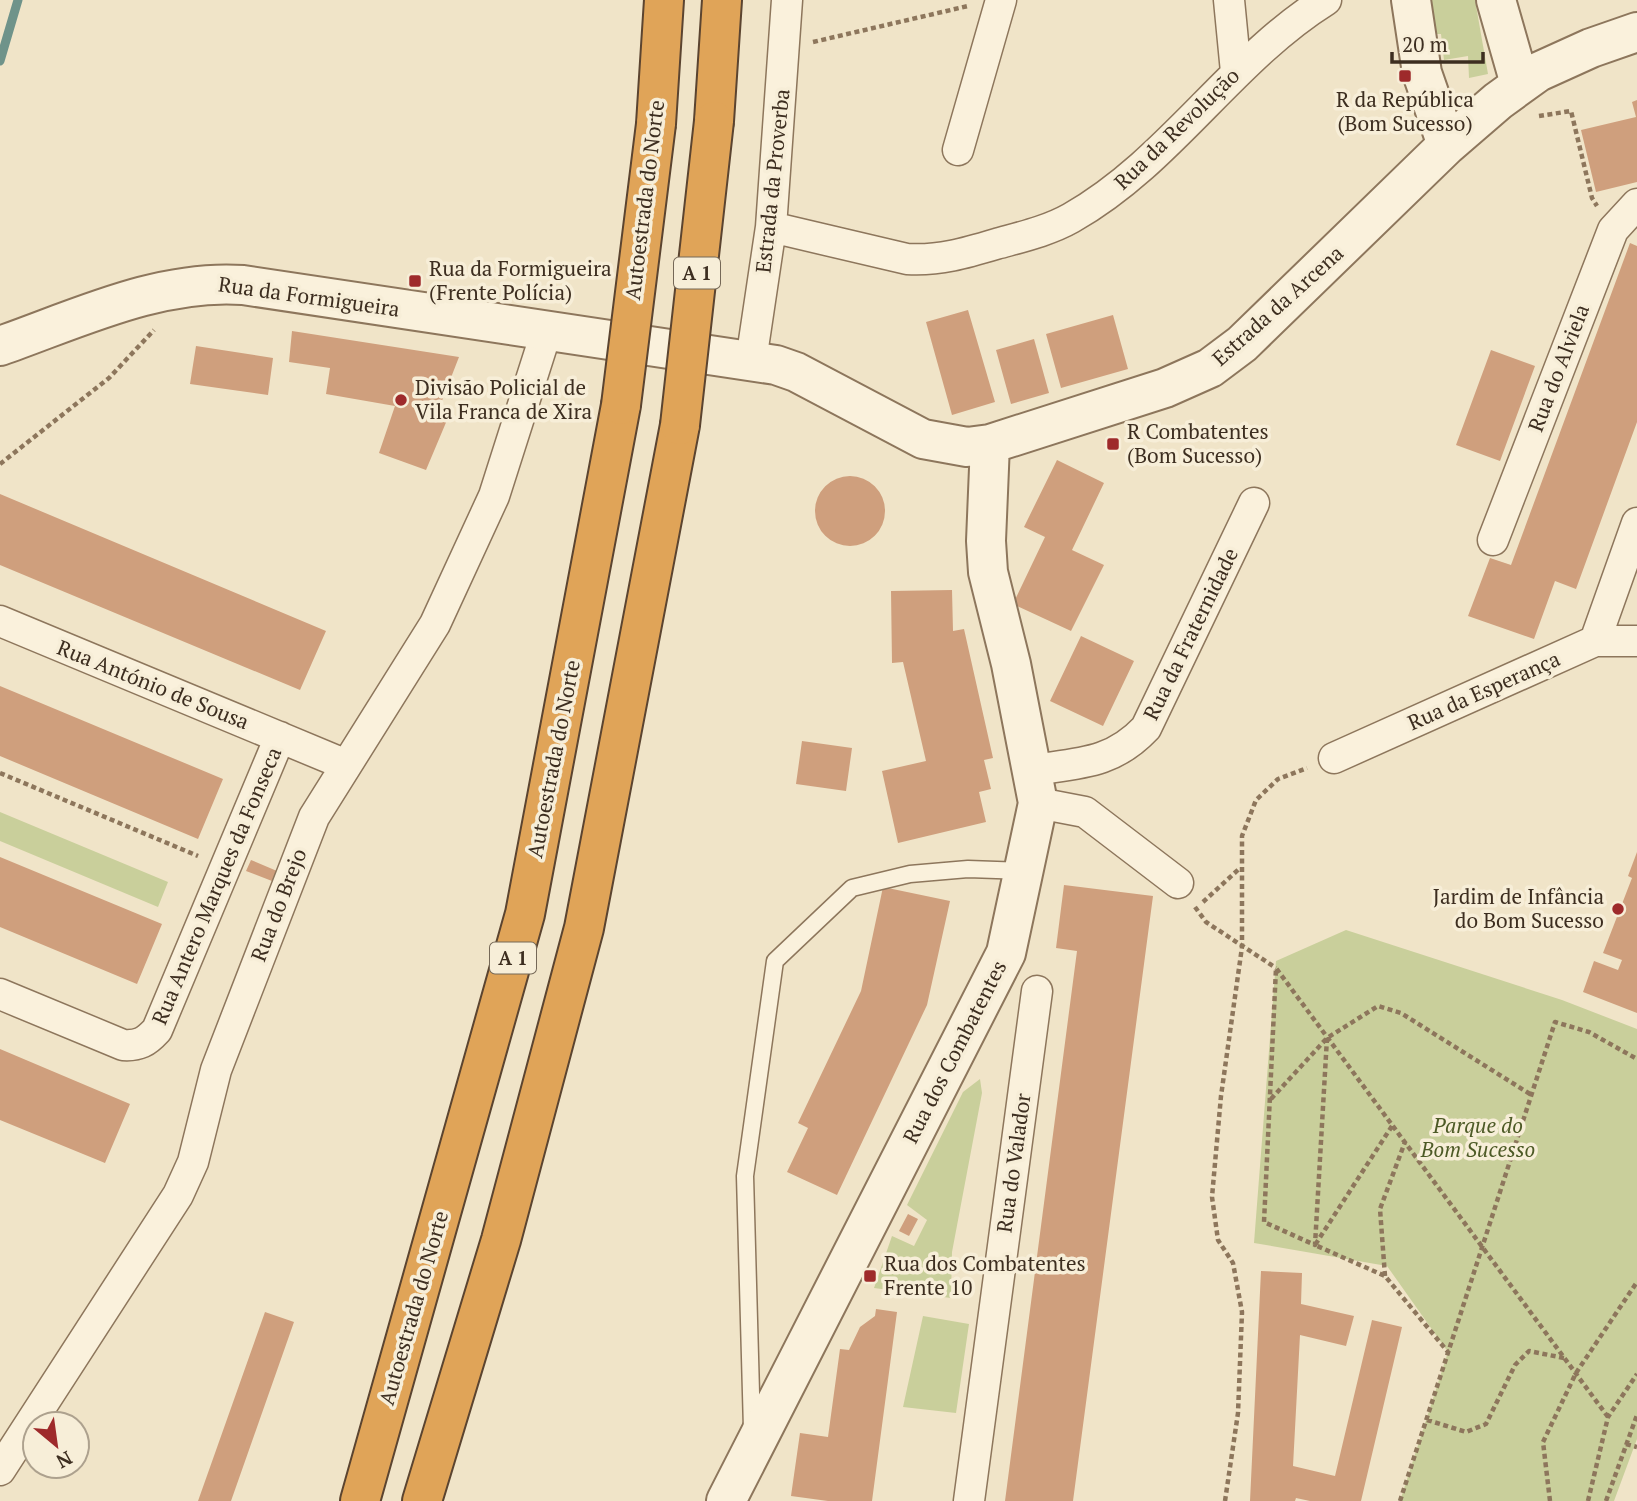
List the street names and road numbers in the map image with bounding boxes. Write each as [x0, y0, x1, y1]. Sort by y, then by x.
street label: Rua da Revolução [1108, 61, 1245, 195]
street label: Estrada da Proverba [748, 87, 796, 274]
street label: Autoestrada do Norte [618, 98, 670, 301]
street label: Estrada da Arcena [1206, 239, 1349, 372]
road number: A 1 [674, 258, 720, 288]
street label: Rua da Formigueira [217, 269, 402, 323]
street label: Rua do Alviela [1521, 300, 1595, 435]
street label: Rua da Fraternidade [1136, 543, 1244, 724]
street label: Rua António de Sousa [53, 633, 254, 735]
street label: Rua da Esperança [1403, 644, 1564, 736]
street label: Autoestrada do Norte [520, 657, 586, 860]
street label: Rua Antero Marques da Fonseca [145, 742, 287, 1029]
street label: Rua do Brejo [244, 844, 312, 965]
road number: A 1 [490, 942, 536, 974]
street label: Rua dos Combatentes [896, 955, 1012, 1148]
street label: Rua do Valador [989, 1091, 1037, 1234]
street label: Autoestrada do Norte [372, 1207, 454, 1408]

